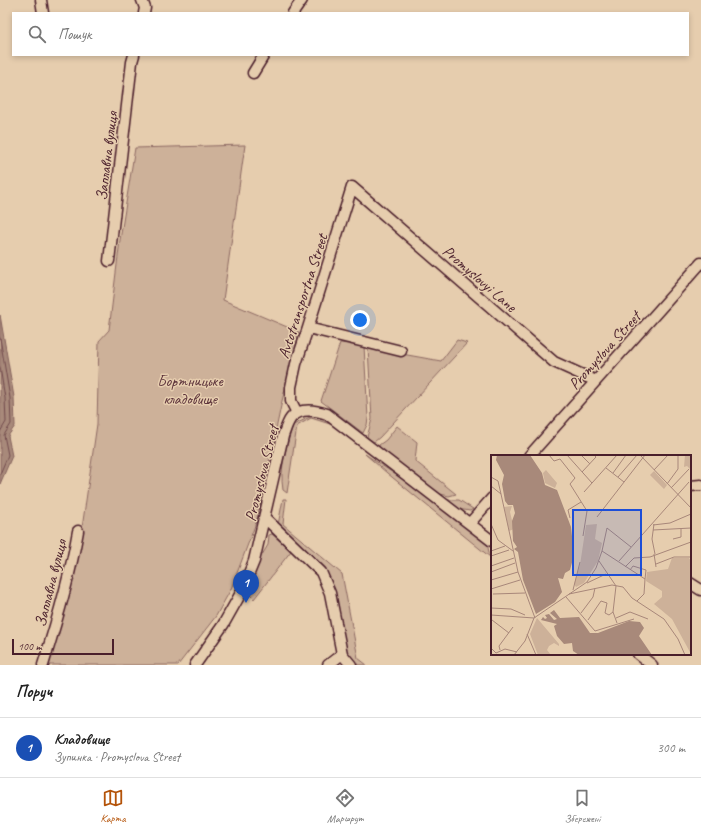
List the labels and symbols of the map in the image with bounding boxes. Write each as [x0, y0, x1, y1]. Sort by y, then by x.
street label: Заплавна вулиця [92, 109, 123, 202]
street label: Avtotransportna Street [273, 230, 333, 361]
street label: Promyslovyi Lane [438, 241, 522, 318]
street label: Promyslova Street [564, 305, 647, 394]
your location [350, 310, 370, 330]
park label: Бортницьке кладовище [157, 371, 224, 409]
street label: Promyslova Street [240, 420, 284, 523]
inset map [491, 455, 691, 655]
street label: Заплавна вулиця [30, 536, 72, 629]
pin: 1 [233, 570, 259, 603]
scale bar [12, 637, 114, 656]

